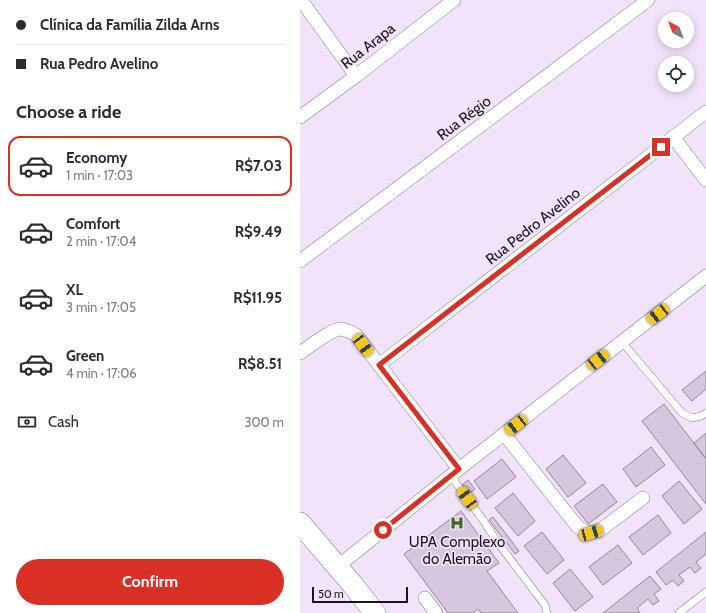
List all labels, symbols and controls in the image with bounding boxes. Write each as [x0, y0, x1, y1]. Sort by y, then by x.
north arrow [658, 12, 694, 48]
map controls [658, 12, 694, 92]
text: Clínica da Família Zilda Arns [40, 16, 219, 34]
street label: Rua Arapa [337, 19, 399, 73]
text: Rua Pedro Avelino [40, 55, 158, 73]
button: locate [658, 56, 694, 92]
street label: Rua Régio [433, 92, 495, 144]
text: Choose a ride [16, 101, 121, 123]
route end [652, 138, 670, 156]
icon: car [18, 148, 54, 184]
text: Economy [66, 149, 127, 167]
text: R$7.03 [235, 157, 282, 175]
text: 1 min · 17:03 [66, 167, 133, 183]
street label: Rua Pedro Avelino [482, 184, 584, 268]
icon: car [18, 214, 54, 250]
text: Comfort [66, 215, 120, 233]
text: R$9.49 [235, 223, 282, 241]
text: 2 min · 17:04 [66, 233, 136, 249]
icon: car [18, 280, 54, 316]
text: XL [66, 281, 83, 299]
text: R$11.95 [233, 289, 282, 307]
text: 3 min · 17:05 [66, 299, 136, 315]
car [645, 302, 671, 326]
car [351, 332, 375, 358]
icon: car [18, 346, 54, 382]
text: Green [66, 347, 104, 365]
car [585, 348, 611, 372]
text: R$8.51 [238, 355, 282, 373]
text: 4 min · 17:06 [66, 365, 137, 381]
icon: cash [16, 411, 38, 433]
text: Cash [48, 413, 79, 431]
car [503, 413, 529, 437]
text: 300 m [244, 414, 284, 430]
car [455, 485, 479, 511]
hospital icon: UPA Complexo do Alemão [449, 515, 465, 531]
route start [374, 521, 392, 539]
car [578, 524, 604, 542]
place label: UPA Complexo do Alemão [409, 533, 505, 568]
button: Confirm [16, 559, 284, 605]
scale bar [312, 585, 408, 604]
text: 50 m [318, 587, 344, 601]

